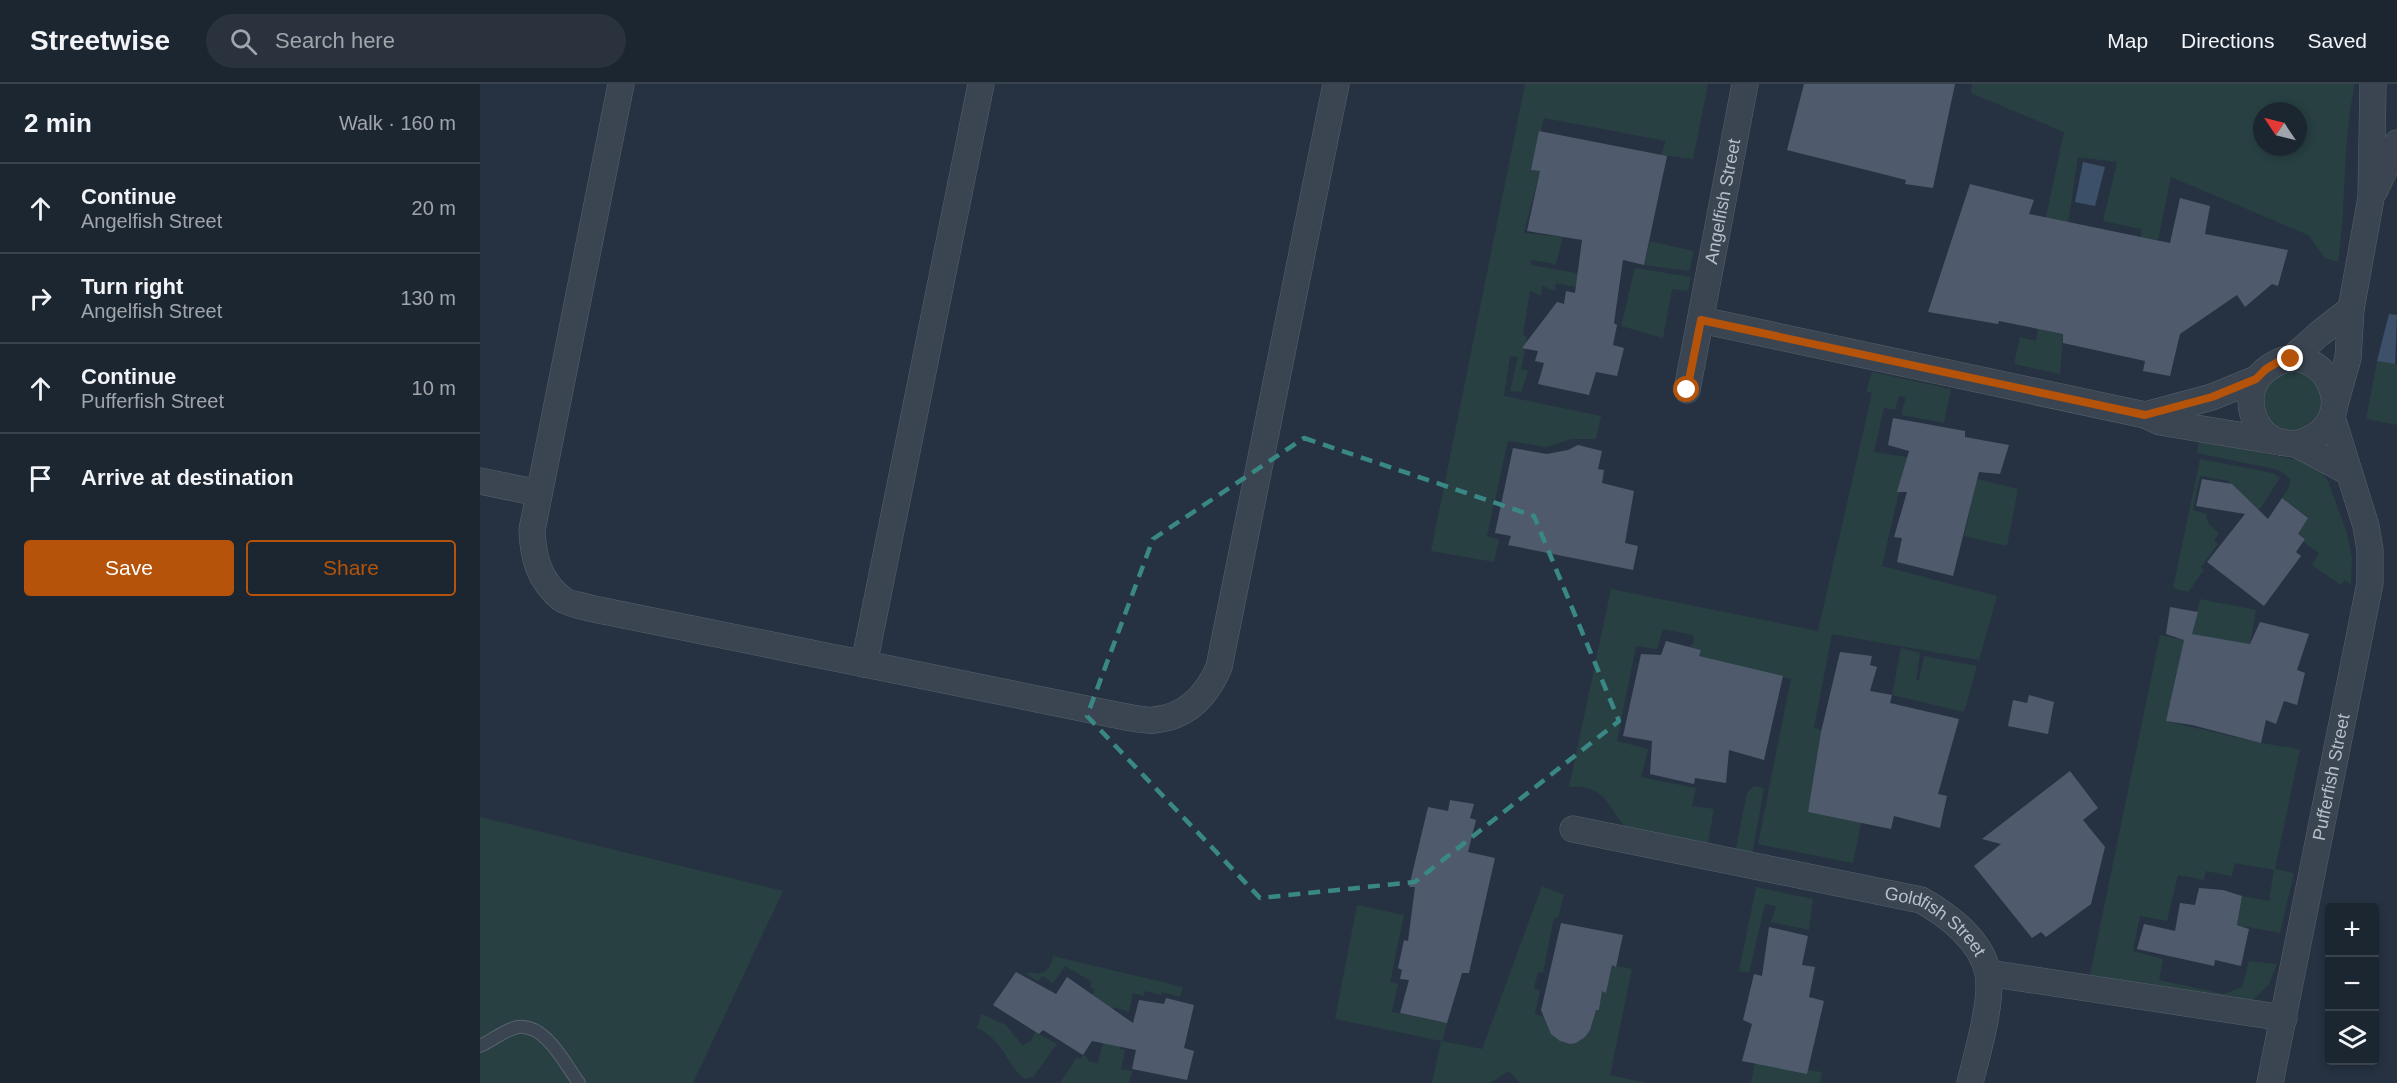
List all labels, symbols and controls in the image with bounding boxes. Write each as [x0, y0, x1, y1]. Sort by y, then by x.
search box [206, 14, 626, 68]
text: Streetwise [30, 25, 170, 56]
icon: search [227, 25, 260, 58]
text: Search here [275, 28, 395, 53]
text: Map [2107, 29, 2148, 52]
text: Directions [2181, 29, 2274, 52]
text: Saved [2307, 29, 2367, 52]
north arrow [2253, 102, 2307, 156]
text: 2 min [24, 108, 92, 138]
text: Walk · 160 m [339, 112, 456, 134]
street label: Angelfish Street [1701, 137, 1744, 266]
text: Continue [81, 184, 176, 209]
icon: ahead [24, 192, 57, 225]
text: 20 m [412, 197, 456, 219]
text: Angelfish Street [81, 210, 222, 232]
text: Turn right [81, 274, 183, 299]
icon: right [24, 282, 57, 315]
text: 130 m [400, 287, 456, 309]
text: Angelfish Street [81, 300, 222, 322]
route end [2277, 345, 2303, 371]
text: Continue [81, 364, 176, 389]
icon: ahead [24, 372, 57, 405]
route start [1673, 376, 1699, 402]
text: 10 m [412, 377, 456, 399]
text: Pufferfish Street [81, 390, 224, 412]
icon: arrive [24, 462, 57, 495]
text: Arrive at destination [81, 465, 294, 490]
button: Save [24, 540, 234, 596]
button: Share [246, 540, 456, 596]
street label: Pufferfish Street [2309, 712, 2354, 842]
street label: Goldfish Street [1883, 883, 1990, 960]
map controls [2325, 903, 2379, 1065]
button: + [2325, 903, 2379, 957]
button: − [2325, 957, 2379, 1011]
button: layers [2325, 1011, 2379, 1065]

